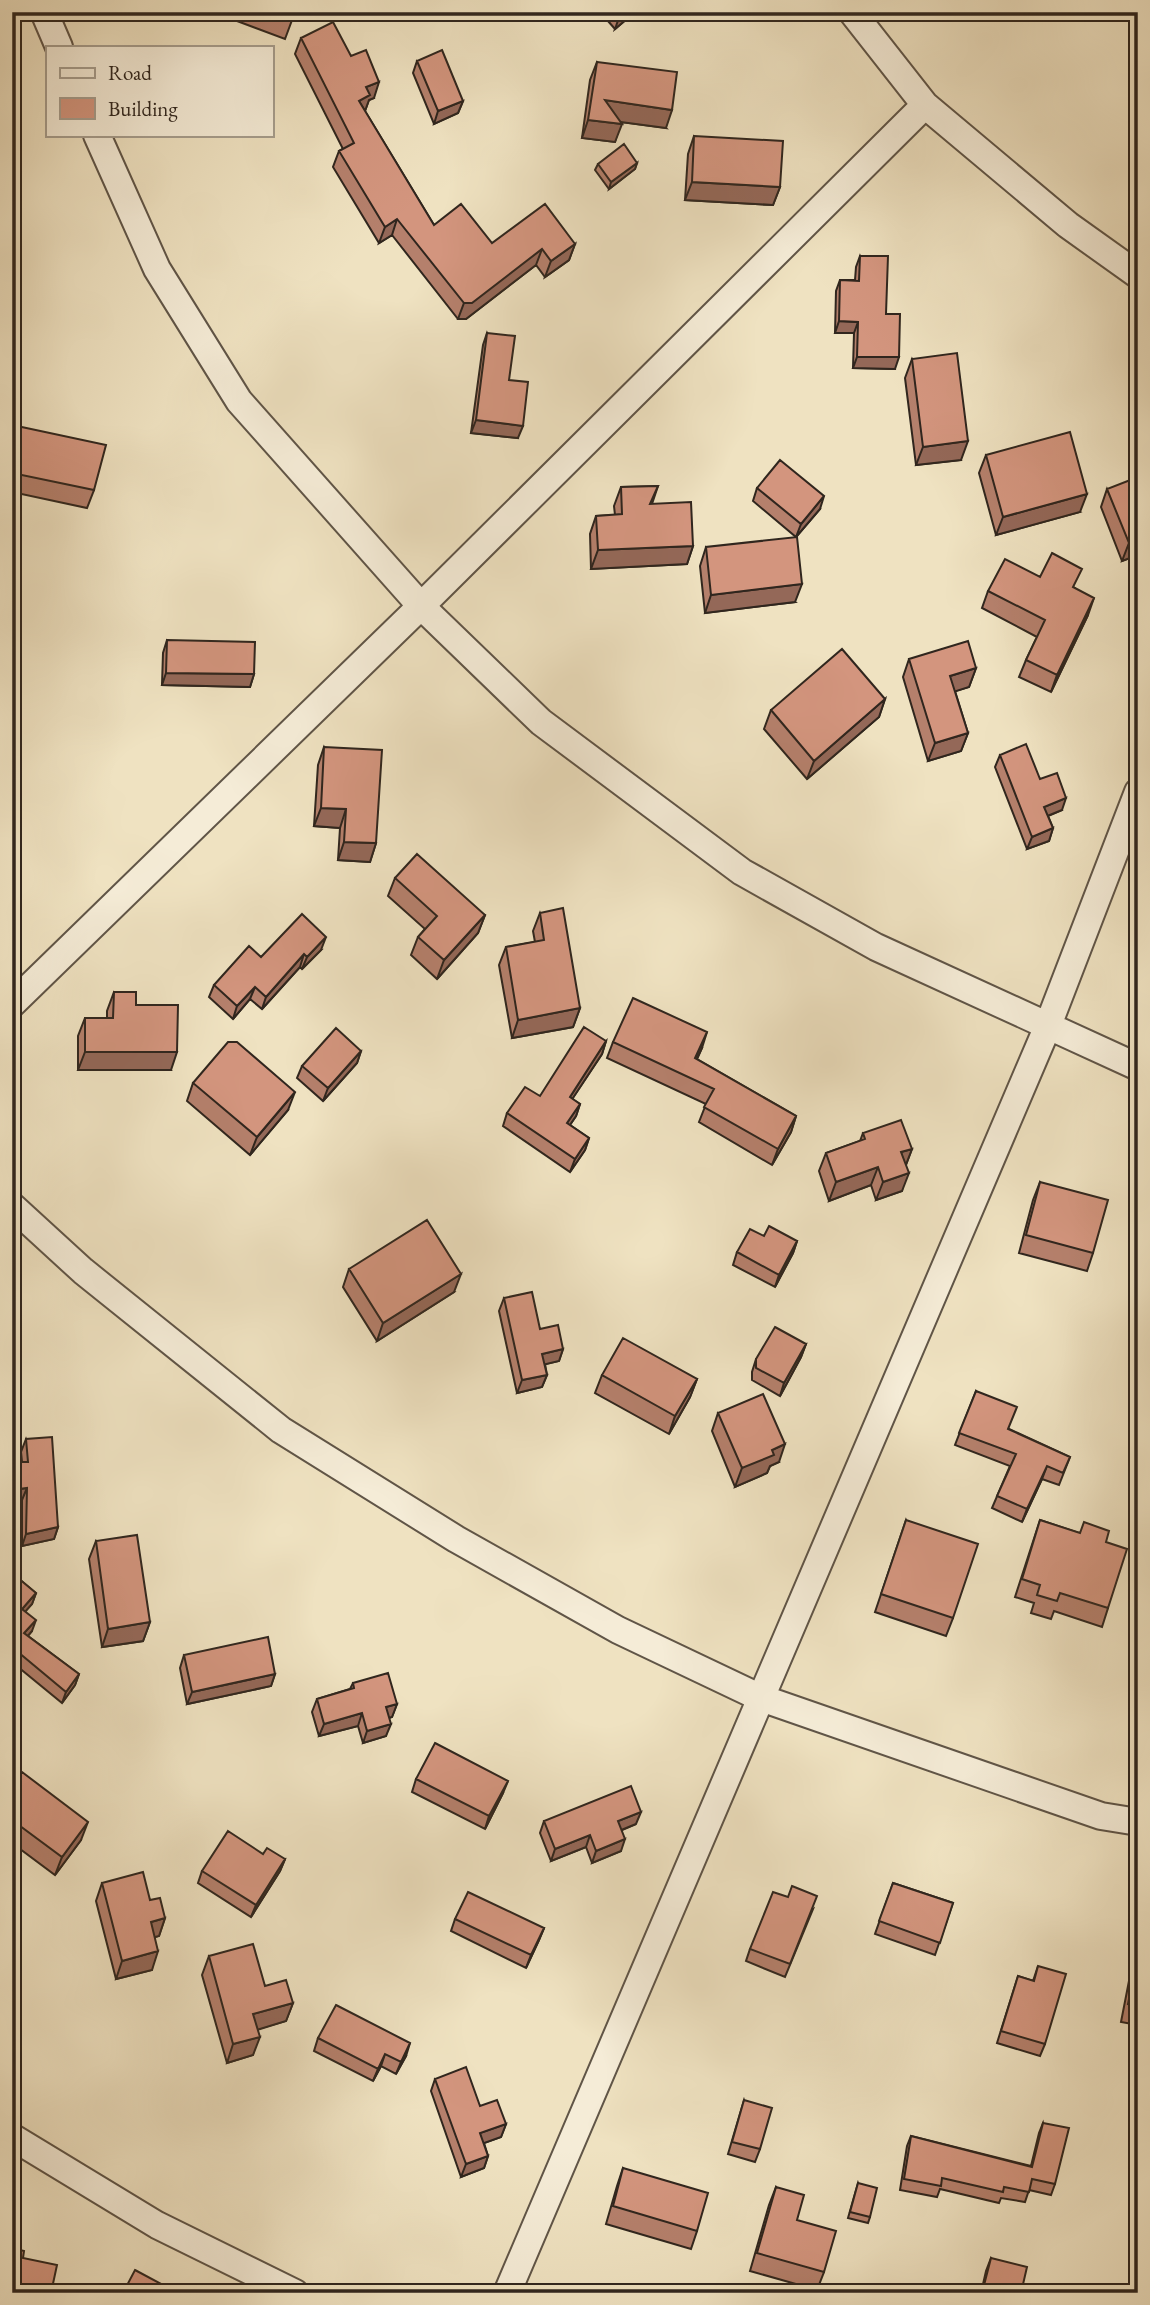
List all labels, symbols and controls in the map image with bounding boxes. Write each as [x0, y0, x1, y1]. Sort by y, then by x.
legend [46, 46, 273, 136]
text: Road [108, 59, 152, 86]
text: Building [108, 95, 178, 122]

